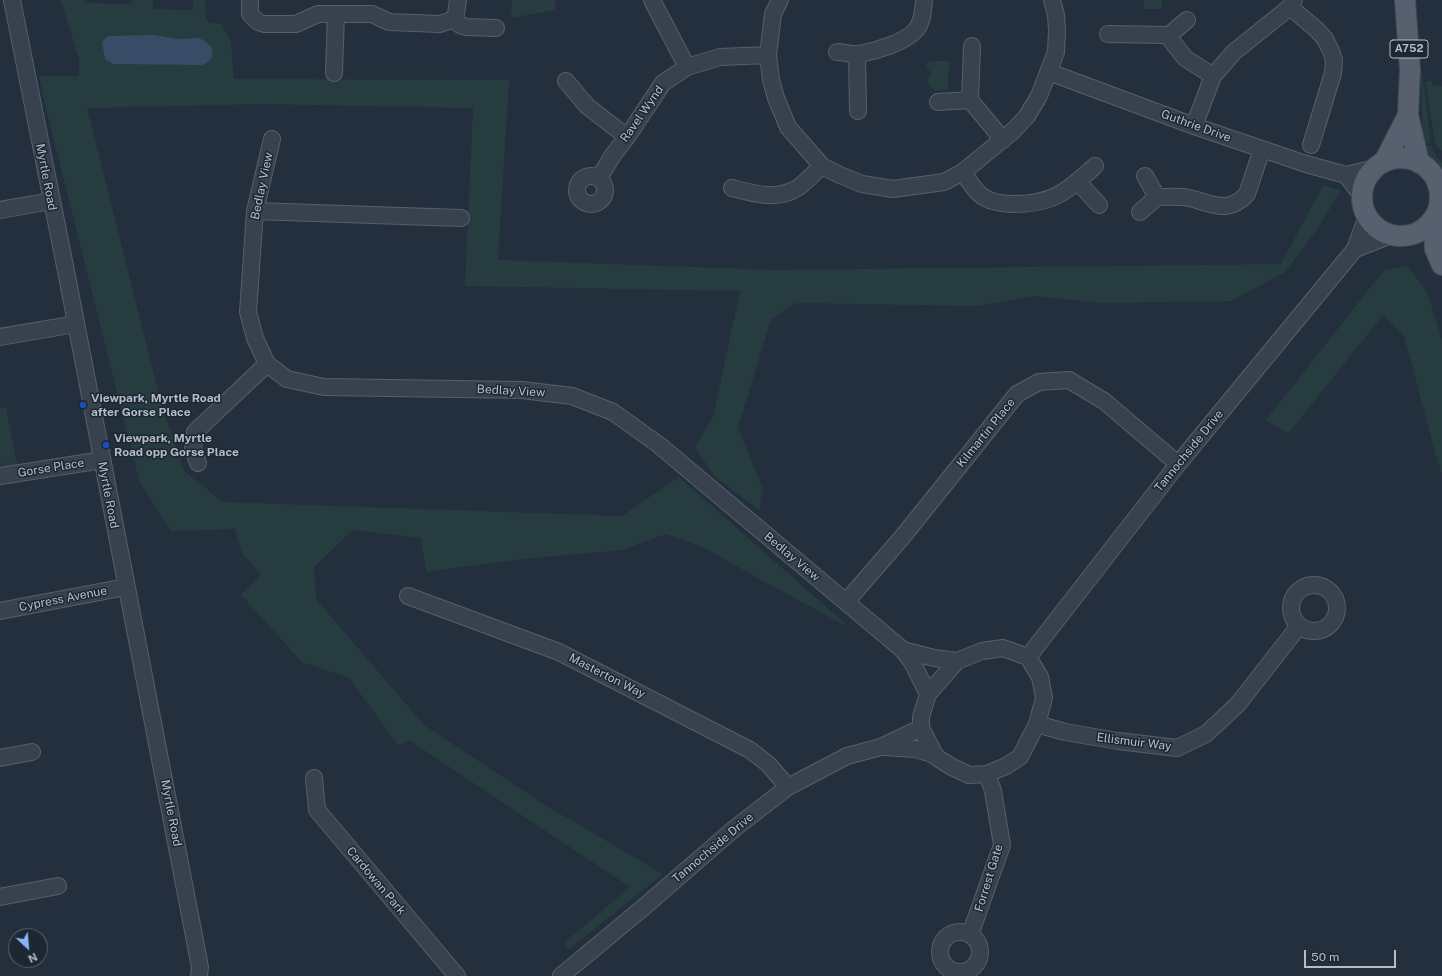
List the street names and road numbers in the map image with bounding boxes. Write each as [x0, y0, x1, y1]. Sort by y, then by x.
road number: A752 [1390, 40, 1428, 58]
street label: Ravel Wynd [617, 83, 667, 145]
street label: Guthrie Drive [1159, 107, 1233, 145]
street label: Myrtle Road [32, 142, 60, 212]
street label: Bedlay View [248, 151, 276, 221]
street label: Bedlay View [476, 382, 546, 400]
street label: Kilmartin Place [954, 395, 1018, 471]
street label: Tannochside Drive [1151, 407, 1227, 495]
street label: Gorse Place [17, 456, 85, 480]
street label: Myrtle Road [94, 460, 122, 530]
street label: Bedlay View [761, 529, 823, 585]
street label: Cypress Avenue [18, 583, 108, 615]
street label: Masterton Way [566, 651, 648, 701]
street label: Ellismuir Way [1096, 730, 1172, 754]
street label: Myrtle Road [157, 778, 185, 848]
street label: Tannochside Drive [669, 810, 757, 886]
street label: Forrest Gate [972, 843, 1006, 913]
street label: Cardowan Park [343, 844, 409, 918]

